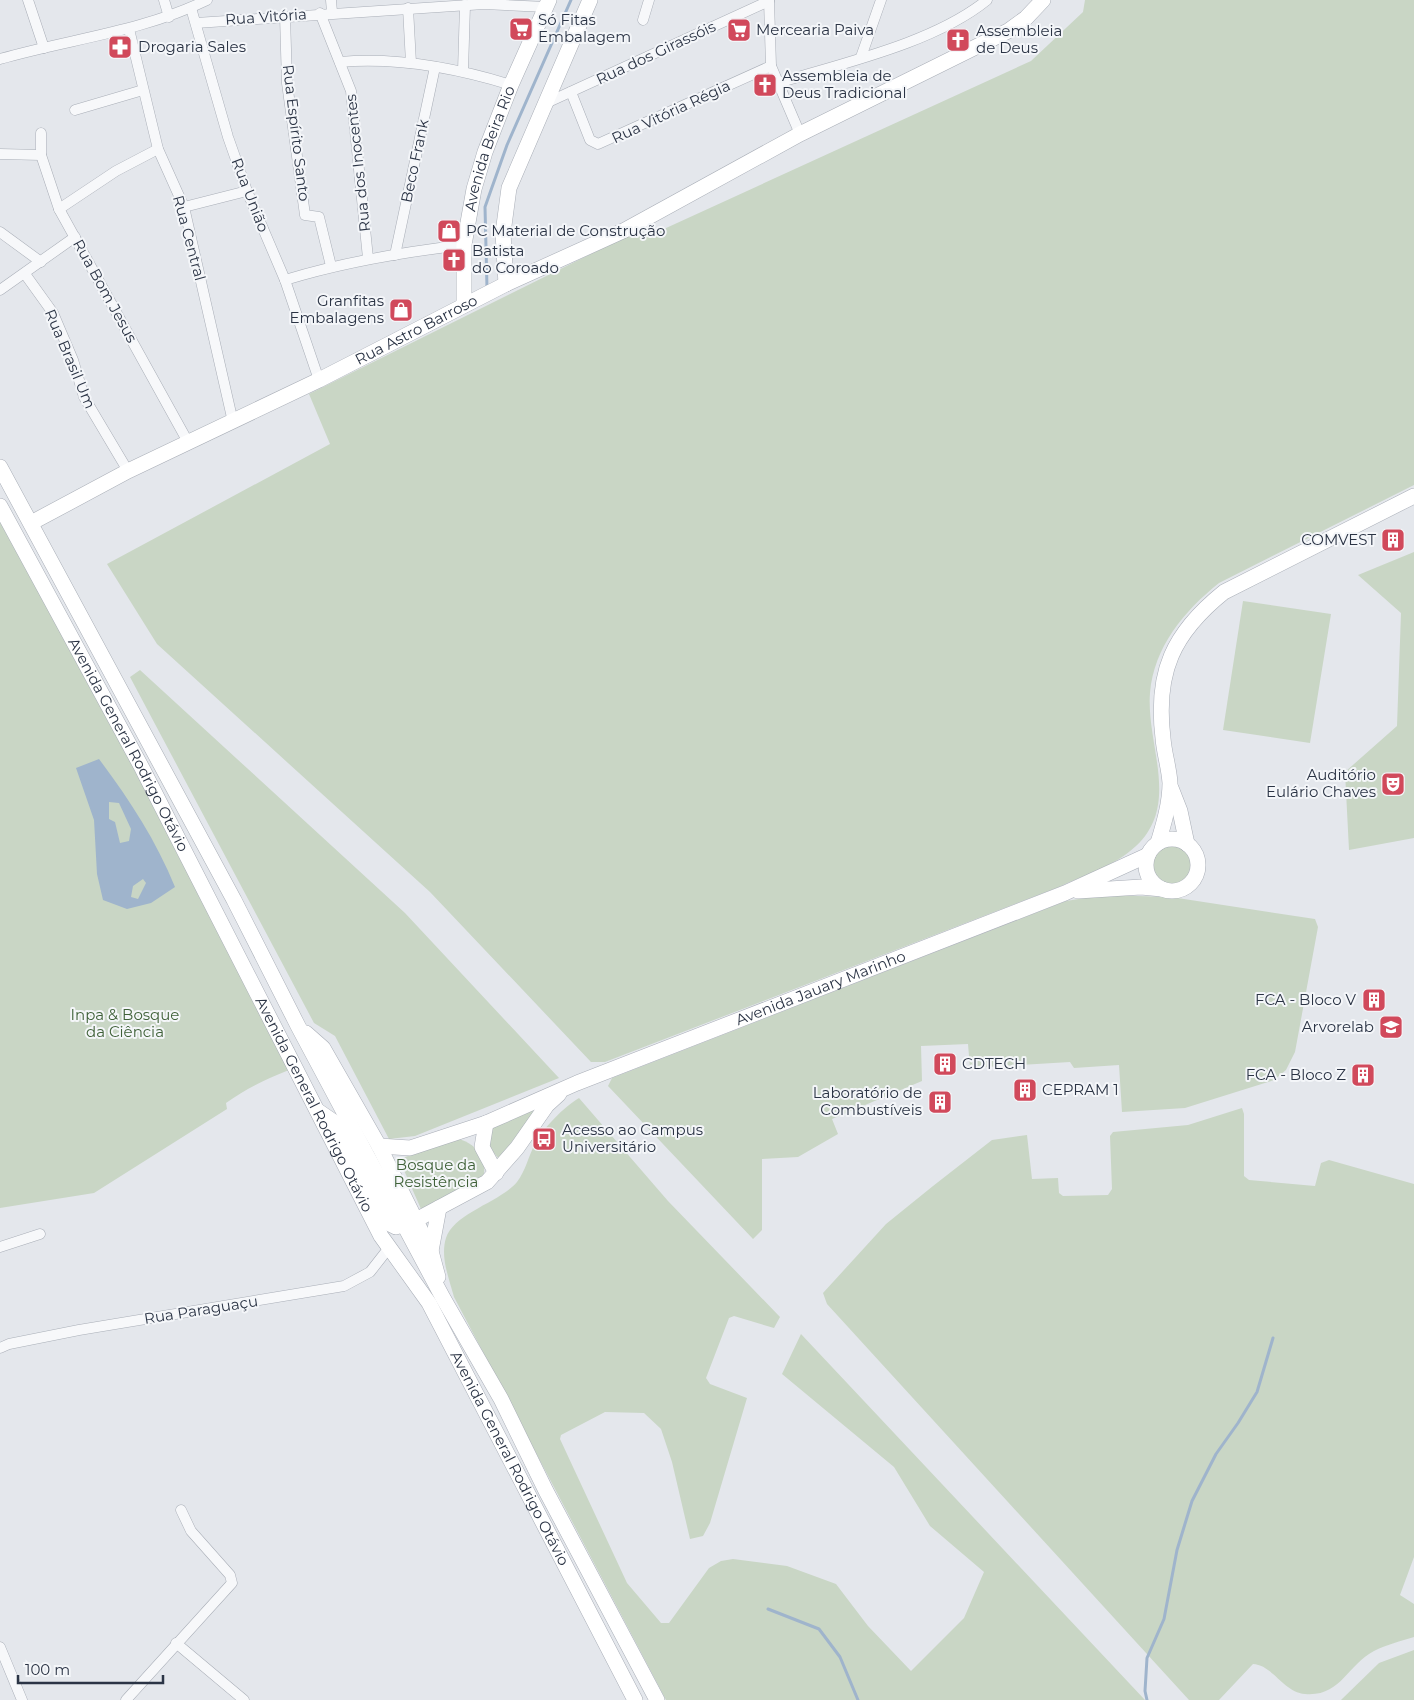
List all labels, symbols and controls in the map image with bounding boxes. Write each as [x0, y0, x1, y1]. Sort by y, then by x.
street label: Rua Vitória [224, 4, 307, 29]
place label: Só Fitas Embalagem [538, 10, 631, 46]
supermarket icon: Só Fitas Embalagem [508, 16, 534, 42]
street label: Rua dos Girassóis [593, 17, 719, 89]
supermarket icon: Mercearia Paiva [726, 17, 752, 43]
place label: Mercearia Paiva [756, 20, 874, 39]
place label: Assembleia de Deus [976, 21, 1062, 57]
church icon: Assembleia de Deus [945, 27, 971, 53]
pharmacy icon: Drogaria Sales [107, 34, 133, 60]
place label: Drogaria Sales [138, 37, 246, 56]
street label: Rua Espírito Santo [279, 64, 314, 202]
place label: Assembleia de Deus Tradicional [782, 66, 906, 102]
church icon: Assembleia de Deus Tradicional [752, 72, 778, 98]
street label: Rua Vitória Régia [608, 76, 733, 147]
street label: Avenida Beira Rio [460, 83, 519, 213]
street label: Rua dos Inocentes [341, 93, 374, 233]
street label: Beco Frank [396, 117, 433, 204]
street label: Rua União [228, 155, 273, 235]
street label: Rua Central [169, 193, 210, 283]
shop icon: PC Material de Construção [436, 218, 462, 244]
place label: PC Material de Construção [466, 221, 665, 240]
street label: Rua Bom Jesus [69, 236, 142, 346]
place label: Batista do Coroado [472, 241, 559, 277]
church icon: Batista do Coroado [441, 247, 467, 273]
street label: Rua Astro Barroso [352, 290, 480, 369]
place label: Granfitas Embalagens [289, 291, 384, 327]
shop icon: Granfitas Embalagens [388, 297, 414, 323]
street label: Rua Brasil Um [41, 306, 100, 411]
building icon: COMVEST [1380, 527, 1406, 553]
place label: COMVEST [1301, 530, 1376, 549]
street label: Avenida General Rodrigo Otávio [64, 634, 193, 855]
place label: Auditório Eulário Chaves [1266, 765, 1376, 801]
theatre icon: Auditório Eulário Chaves [1380, 771, 1406, 797]
street label: Avenida Jauary Marinho [733, 946, 908, 1029]
building icon: FCA - Bloco V [1361, 987, 1387, 1013]
place label: FCA - Bloco V [1255, 990, 1357, 1009]
street label: Avenida General Rodrigo Otávio [251, 993, 377, 1215]
park label: Inpa & Bosque da Ciência [71, 1005, 179, 1041]
school or university icon: Arvorelab [1378, 1014, 1404, 1040]
place label: Arvorelab [1302, 1017, 1374, 1036]
building icon: CDTECH [932, 1051, 958, 1077]
place label: CDTECH [962, 1054, 1026, 1073]
building icon: FCA - Bloco Z [1350, 1062, 1376, 1088]
place label: FCA - Bloco Z [1246, 1065, 1346, 1084]
building icon: CEPRAM 1 [1012, 1077, 1038, 1103]
place label: CEPRAM 1 [1042, 1080, 1119, 1099]
place label: Laboratório de Combustíveis [813, 1083, 922, 1119]
building icon: Laboratório de Combustíveis [927, 1089, 953, 1115]
place label: Acesso ao Campus Universitário [562, 1120, 703, 1156]
bus stop icon: Acesso ao Campus Universitário [531, 1126, 557, 1152]
park label: Bosque da Resistência [394, 1155, 478, 1191]
street label: Rua Paraguaçu [143, 1291, 259, 1328]
street label: Avenida General Rodrigo Otávio [447, 1348, 574, 1569]
scale bar [18, 1652, 162, 1684]
text: 100 m [25, 1660, 70, 1679]

